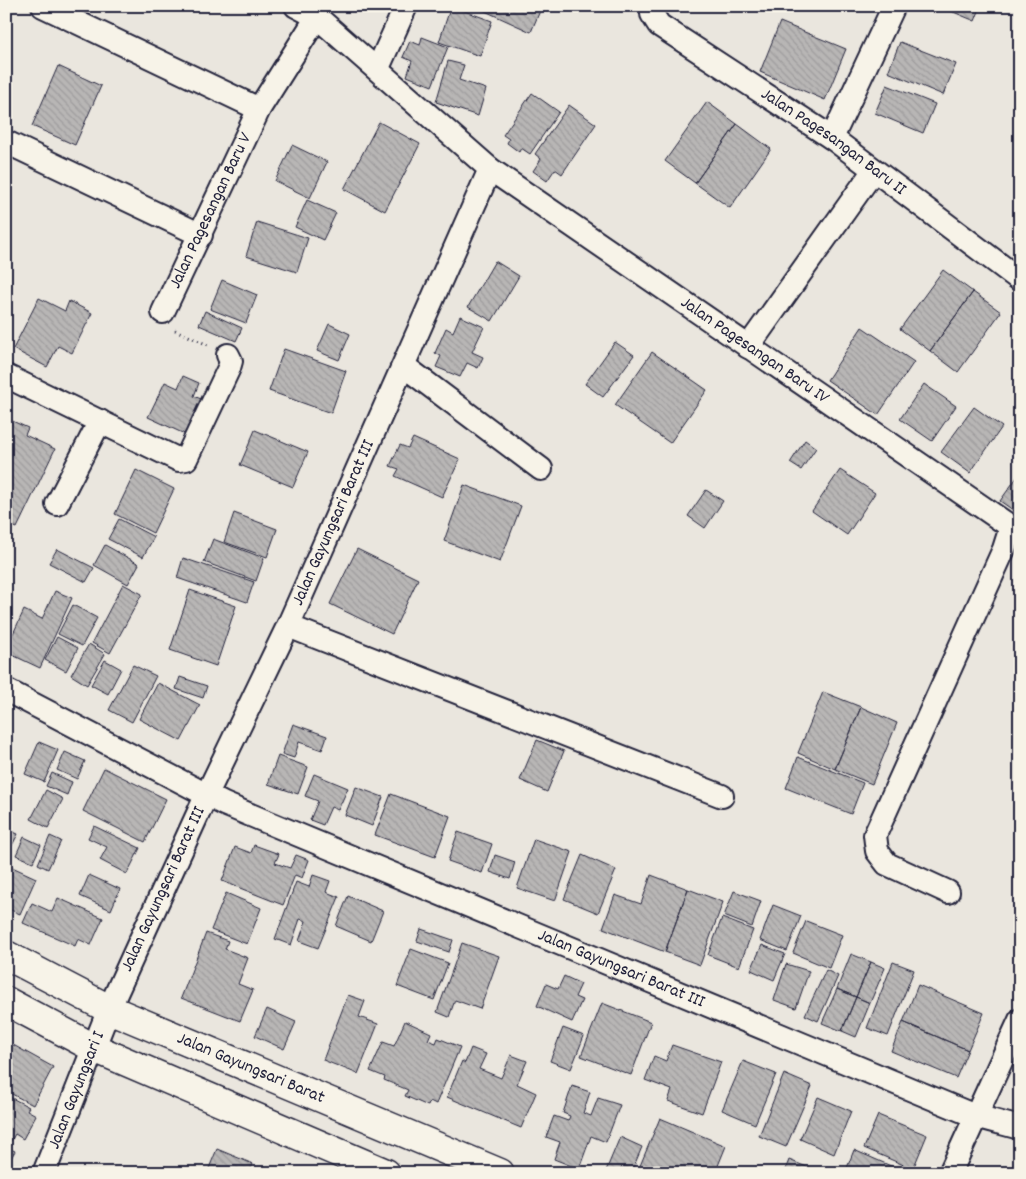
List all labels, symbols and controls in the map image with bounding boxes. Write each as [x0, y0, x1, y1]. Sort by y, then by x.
street label: Jalan Pagesangan Baru II [756, 82, 911, 202]
street label: Jalan Pagesangan Baru V [163, 128, 259, 293]
street label: Jalan Pagesangan Baru IV [675, 291, 834, 411]
street label: Jalan Gayungsari Barat III [286, 436, 381, 610]
street label: Jalan Gayungsari Barat III [115, 802, 212, 976]
street label: Jalan Gayungsari Barat III [534, 923, 709, 1015]
street label: Jalan Gayungsari Barat [173, 1026, 329, 1111]
street label: Jalan Gayungsari I [42, 1027, 112, 1153]

